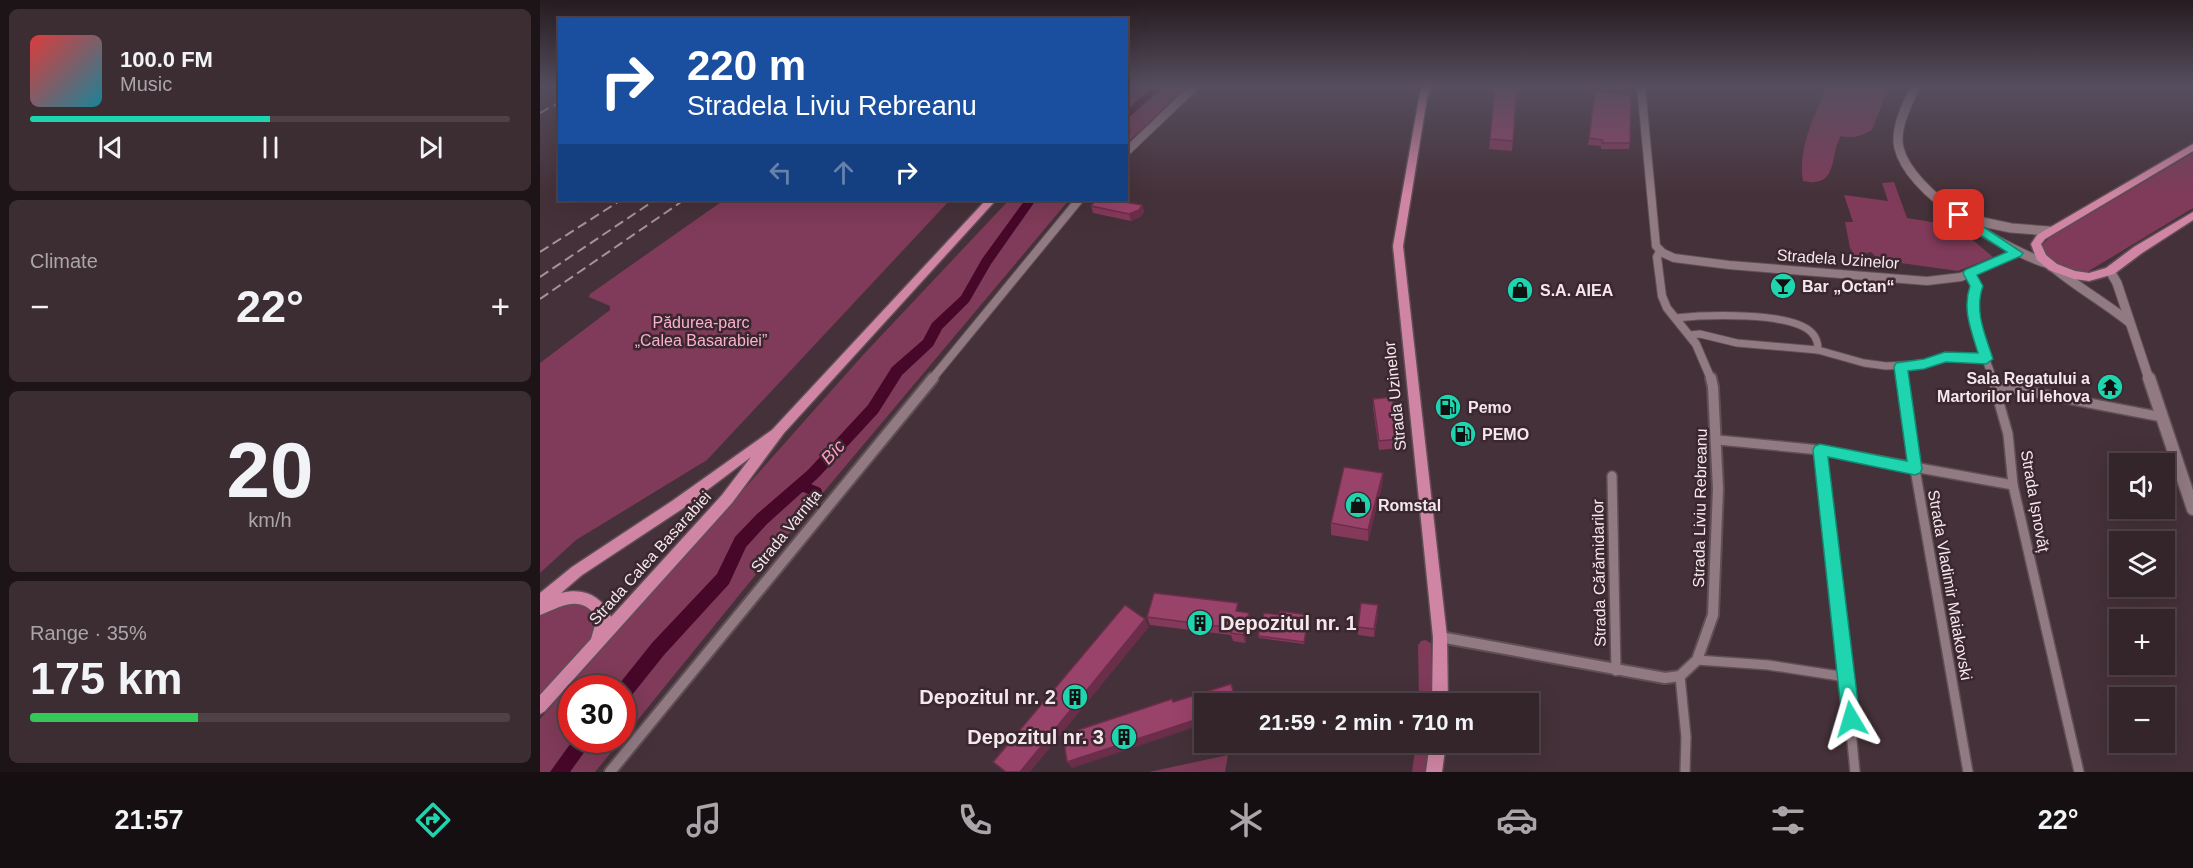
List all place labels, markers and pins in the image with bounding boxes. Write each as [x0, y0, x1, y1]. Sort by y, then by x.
pin [1933, 189, 1984, 240]
bar icon: Bar „Octan“ [1768, 271, 1798, 301]
shop icon: S.A. AIEA [1505, 275, 1535, 305]
place label: Bar „Octan“ [1802, 278, 1894, 295]
place label: S.A. AIEA [1540, 282, 1614, 299]
place label: Sala Regatului a Martorilor lui Iehova [1937, 370, 2090, 405]
temple icon: Sala Regatului a Martorilor lui Iehova [2095, 372, 2125, 402]
fuel station icon: Pemo [1433, 392, 1463, 422]
place label: Pemo [1468, 399, 1512, 416]
fuel station icon: PEMO [1448, 419, 1478, 449]
place label: PEMO [1482, 426, 1529, 443]
shop icon: Romstal [1343, 490, 1373, 520]
place label: Romstal [1378, 497, 1441, 514]
building icon: Depozitul nr. 1 [1185, 608, 1215, 638]
place label: Depozitul nr. 1 [1220, 612, 1357, 634]
building icon: Depozitul nr. 2 [1060, 682, 1090, 712]
place label: Depozitul nr. 2 [919, 686, 1056, 708]
building icon: Depozitul nr. 3 [1109, 722, 1139, 752]
place label: Depozitul nr. 3 [967, 726, 1104, 748]

